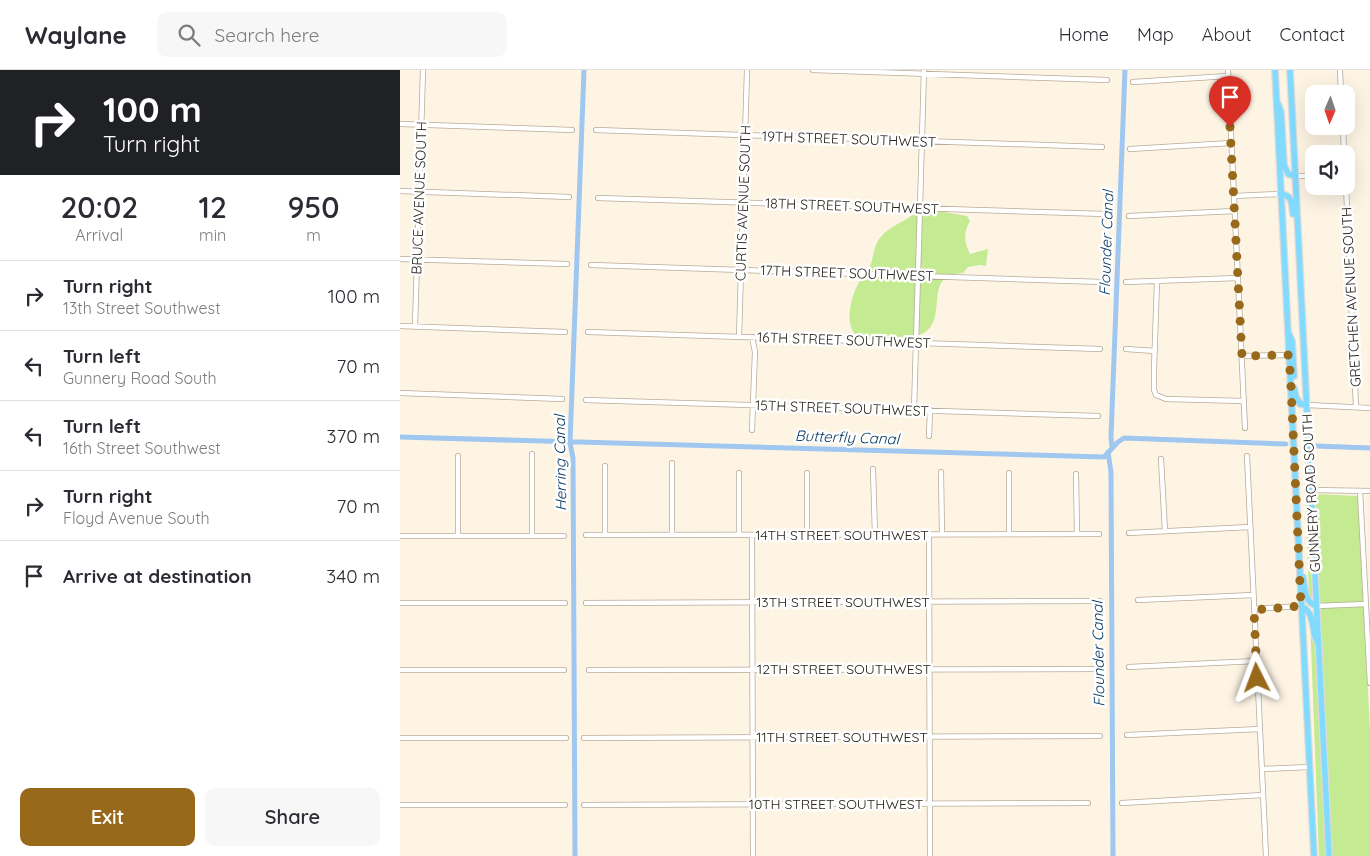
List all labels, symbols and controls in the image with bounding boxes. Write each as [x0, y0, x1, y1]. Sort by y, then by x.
search box [157, 12, 507, 57]
text: Waylane [25, 20, 127, 50]
icon: search [175, 21, 203, 49]
text: Search here [215, 23, 319, 47]
text: Home [1059, 23, 1109, 46]
text: Map [1137, 23, 1174, 46]
text: About [1202, 23, 1252, 46]
text: Contact [1280, 23, 1345, 46]
pin [1209, 76, 1251, 127]
icon: arrive [1216, 83, 1244, 111]
north arrow [1305, 85, 1355, 135]
map controls [1305, 85, 1355, 195]
text: 100 m [103, 87, 202, 131]
icon: right [20, 90, 85, 155]
street label: BRUCE AVENUE SOUTH [407, 121, 431, 275]
street label: CURTIS AVENUE SOUTH [731, 125, 755, 281]
street label: 19TH STREET SOUTHWEST [762, 127, 936, 151]
text: Turn right [103, 130, 200, 158]
button: sound [1305, 145, 1355, 195]
text: 20:02 [60, 188, 138, 226]
text: 12 [199, 188, 227, 226]
text: 950 [287, 188, 340, 226]
water label: Flounder Canal [1095, 188, 1117, 296]
street label: 18TH STREET SOUTHWEST [765, 194, 939, 218]
street label: GRETCHEN AVENUE SOUTH [1337, 206, 1365, 388]
text: Arrival [75, 225, 123, 245]
text: min [199, 225, 226, 245]
text: m [306, 225, 321, 245]
street label: 17TH STREET SOUTHWEST [760, 261, 934, 285]
text: Turn right [63, 274, 152, 298]
icon: right [20, 282, 48, 310]
text: 100 m [328, 284, 380, 308]
text: 13th Street Southwest [63, 298, 221, 318]
street label: 16TH STREET SOUTHWEST [757, 328, 931, 352]
text: Turn left [63, 344, 141, 368]
icon: left [20, 352, 48, 380]
text: 70 m [336, 354, 380, 378]
text: Gunnery Road South [63, 368, 217, 388]
street label: 15TH STREET SOUTHWEST [755, 396, 929, 420]
water label: Herring Canal [550, 413, 570, 511]
street label: GUNNERY ROAD SOUTH [1298, 413, 1324, 573]
text: Turn left [63, 414, 141, 438]
icon: left [20, 422, 48, 450]
text: 370 m [326, 424, 380, 448]
water label: Butterfly Canal [795, 426, 901, 448]
text: 16th Street Southwest [63, 438, 221, 458]
text: Turn right [63, 484, 152, 508]
icon: right [20, 492, 48, 520]
text: 70 m [336, 494, 380, 518]
text: Floyd Avenue South [63, 508, 210, 528]
street label: 14TH STREET SOUTHWEST [755, 526, 929, 544]
icon: arrive [20, 562, 48, 590]
text: Arrive at destination [63, 564, 252, 588]
text: 340 m [326, 564, 380, 588]
street label: 13TH STREET SOUTHWEST [756, 593, 930, 611]
water label: Flounder Canal [1088, 600, 1108, 707]
position arrow [1230, 651, 1282, 703]
street label: 12TH STREET SOUTHWEST [757, 660, 931, 678]
street label: 11TH STREET SOUTHWEST [756, 728, 928, 746]
button: Exit [20, 788, 195, 846]
button: Share [205, 788, 380, 846]
street label: 10TH STREET SOUTHWEST [749, 795, 923, 813]

